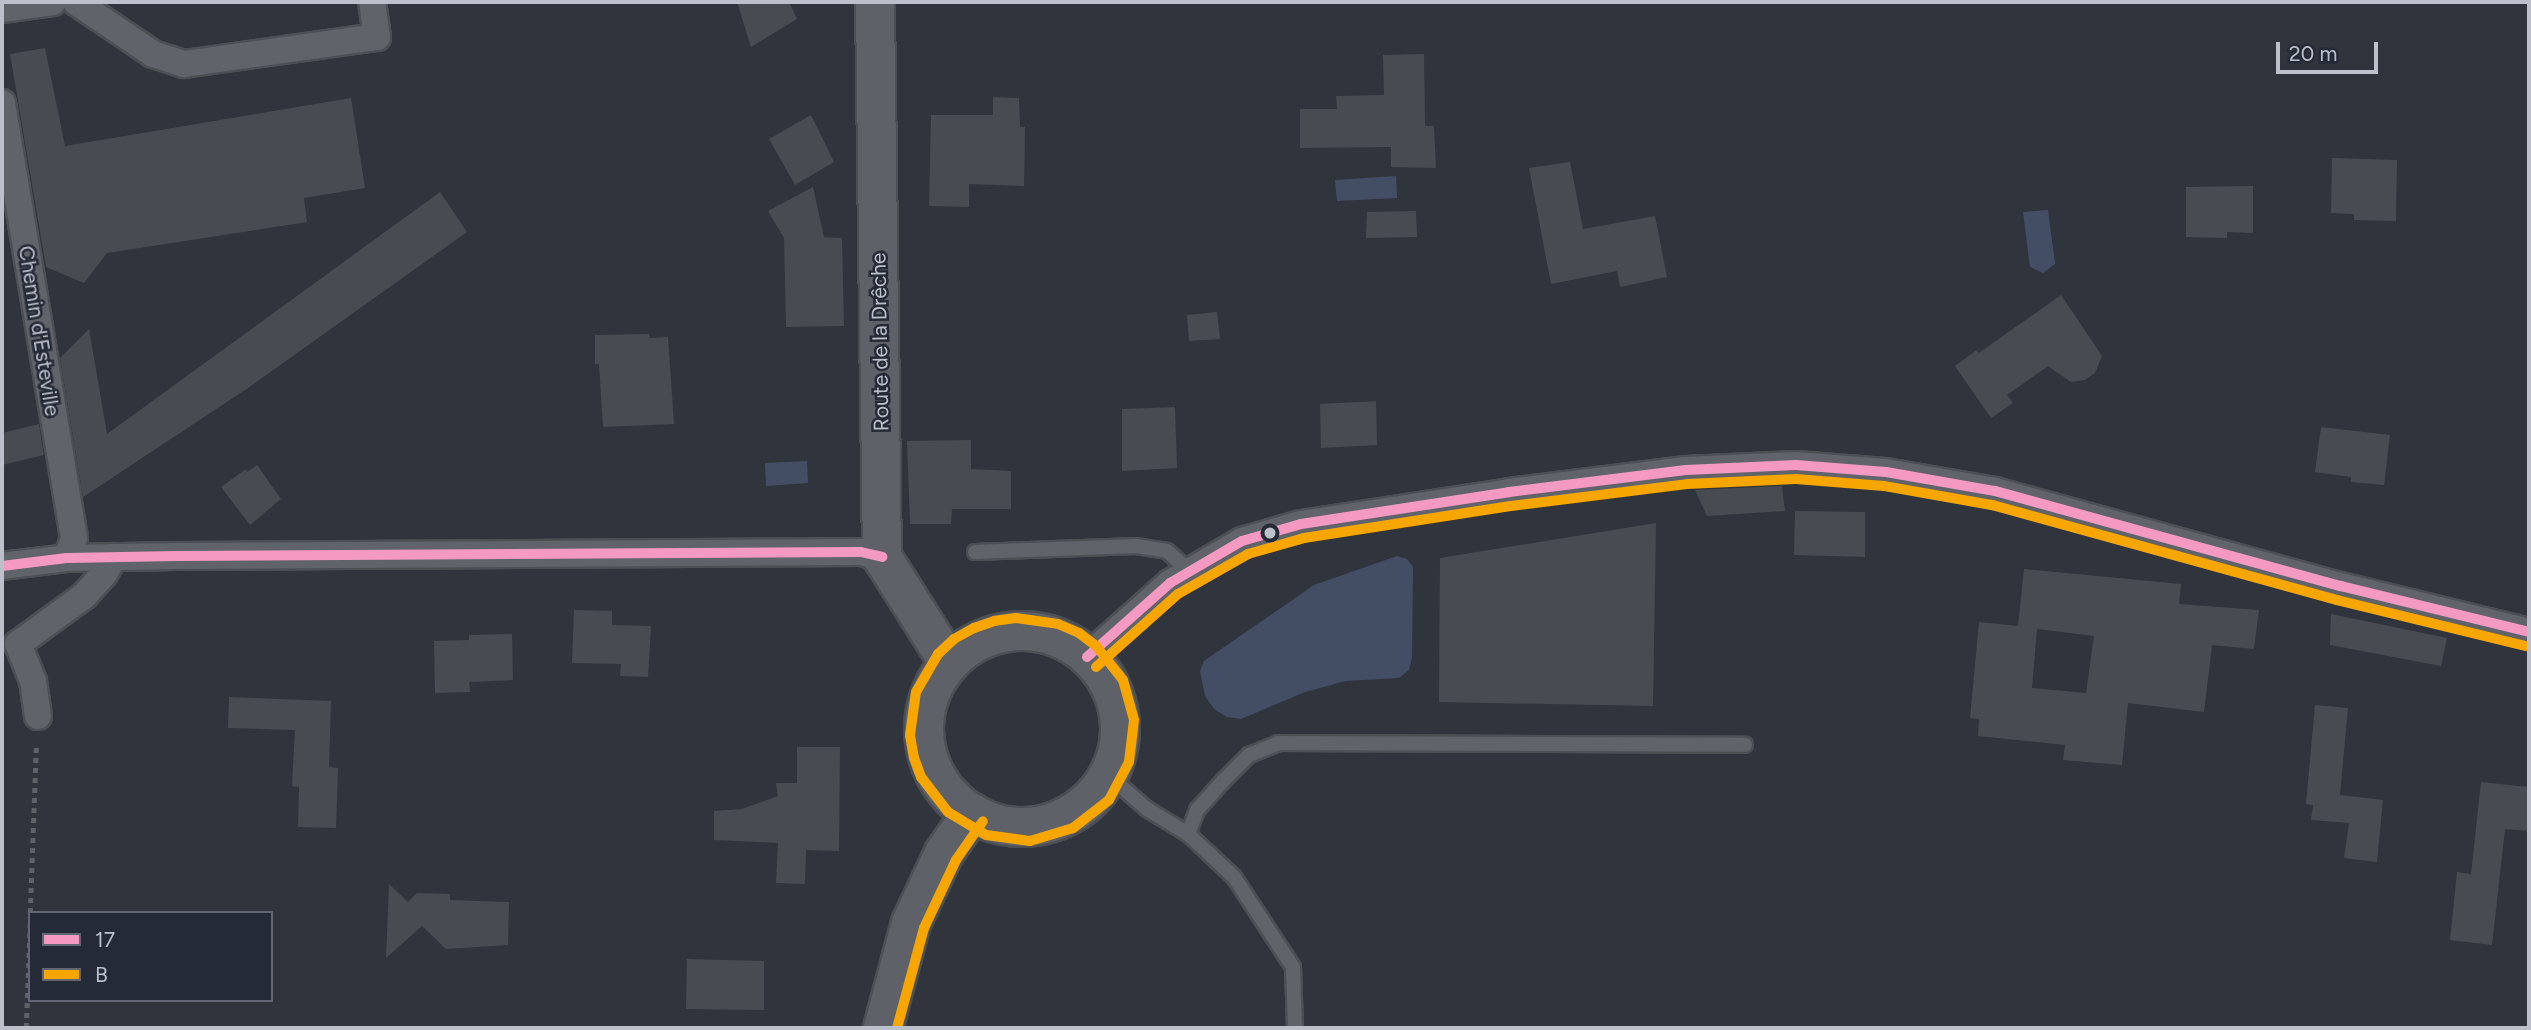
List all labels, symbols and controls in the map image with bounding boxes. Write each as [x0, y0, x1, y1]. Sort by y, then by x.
scale bar [2279, 28, 2380, 72]
text: 20 m [2289, 41, 2337, 66]
street label: Chemin d'Esteville [13, 244, 65, 418]
street label: Route de la Drêche [866, 252, 894, 432]
unlabelled marker [1263, 526, 1277, 540]
legend [28, 911, 273, 1002]
text: 17 [95, 927, 115, 952]
text: B [95, 962, 108, 987]

